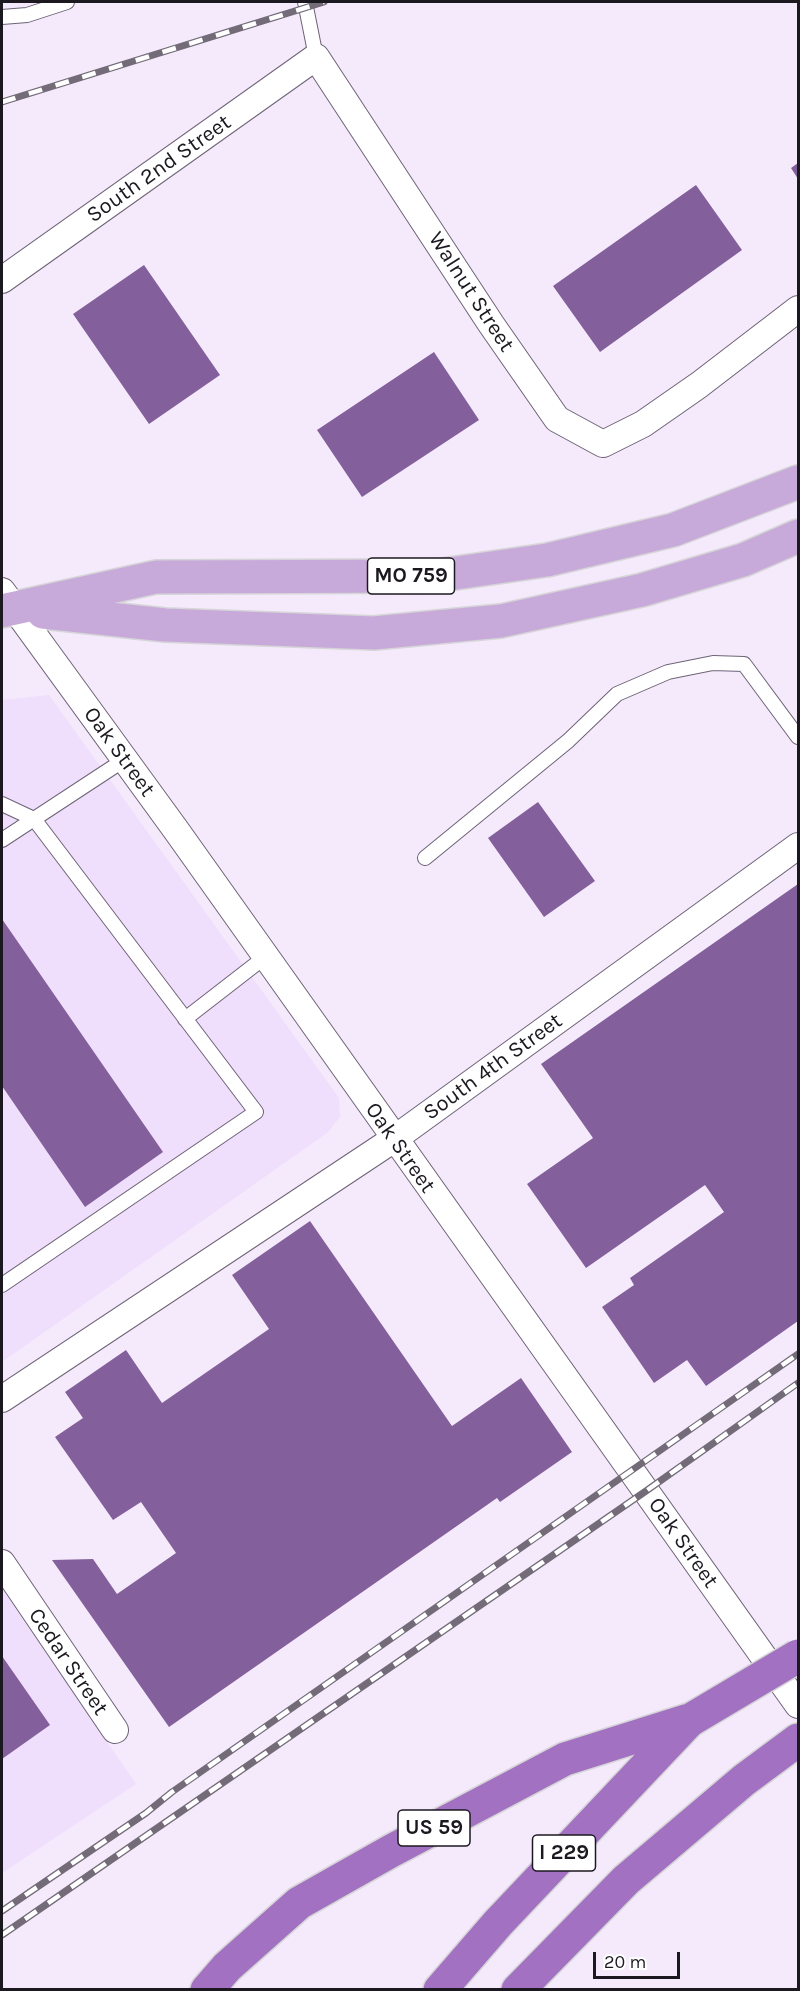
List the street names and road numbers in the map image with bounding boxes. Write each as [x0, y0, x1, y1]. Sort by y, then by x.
street label: South 2nd Street [82, 109, 236, 229]
street label: Walnut Street [422, 227, 520, 357]
road number: MO 759 [368, 558, 454, 594]
street label: Oak Street [78, 702, 160, 802]
street label: South 4th Street [419, 1008, 567, 1126]
street label: Oak Street [359, 1098, 441, 1198]
street label: Oak Street [642, 1493, 724, 1593]
street label: Cedar Street [23, 1603, 113, 1721]
road number: US 59 [398, 1810, 470, 1846]
road number: I 229 [532, 1835, 596, 1871]

